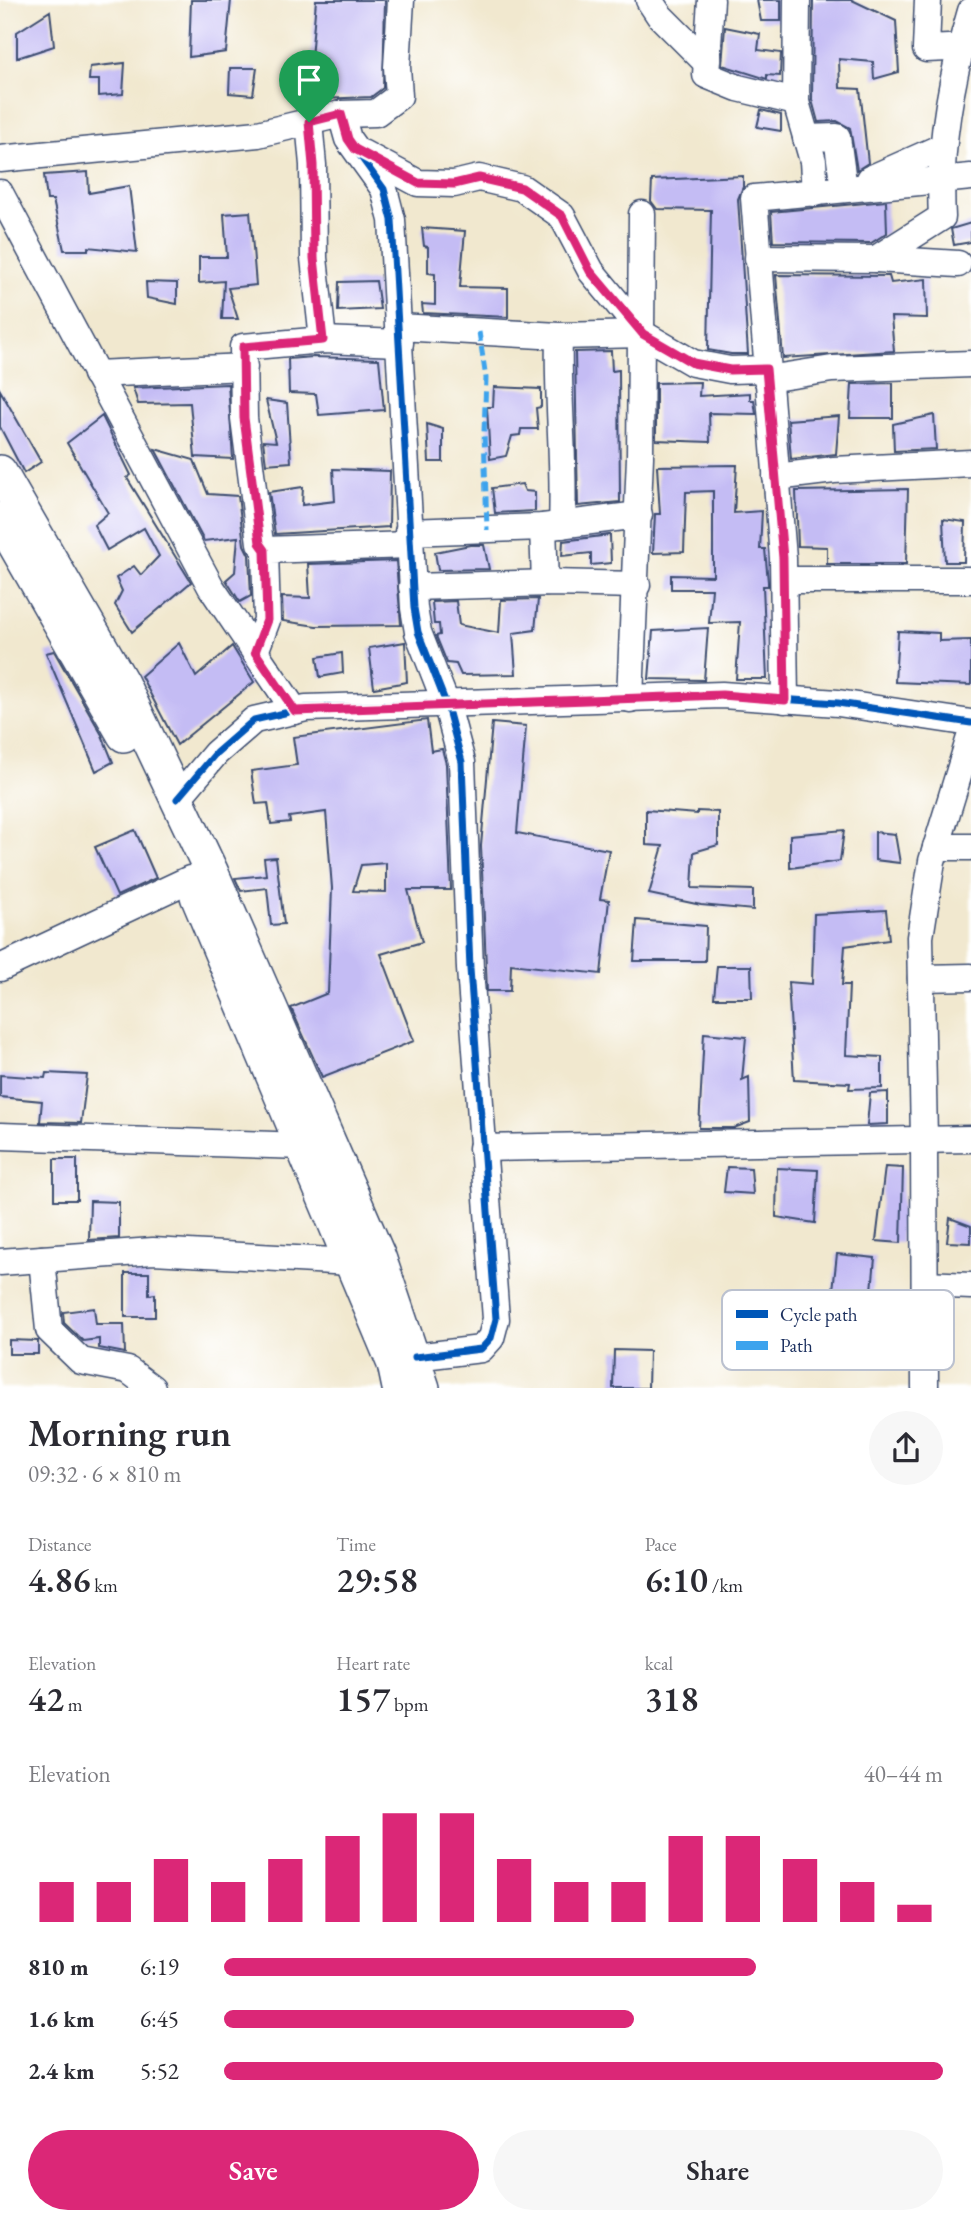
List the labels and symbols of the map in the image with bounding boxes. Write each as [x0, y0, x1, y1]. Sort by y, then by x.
pin [279, 50, 339, 122]
legend [722, 1290, 954, 1370]
text: Cycle path [780, 1302, 858, 1327]
text: Path [780, 1333, 813, 1358]

